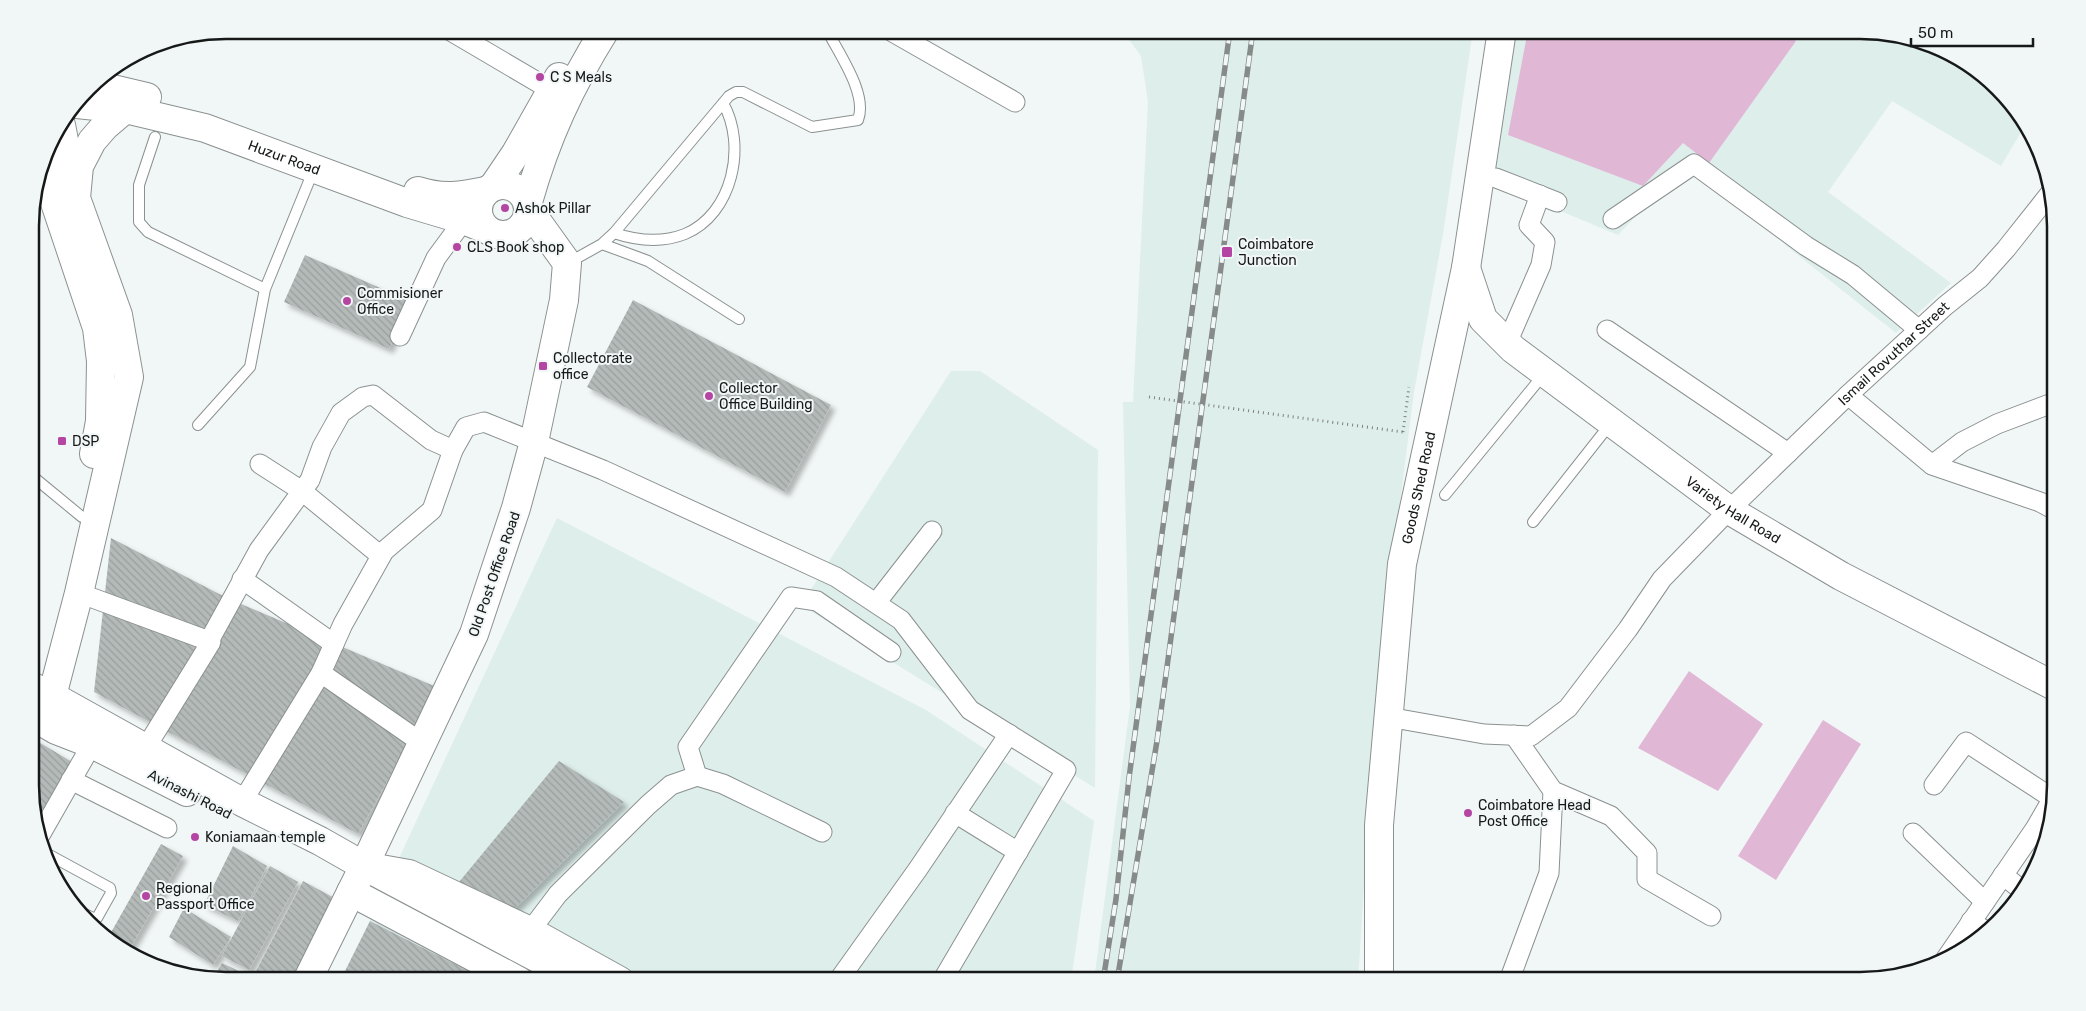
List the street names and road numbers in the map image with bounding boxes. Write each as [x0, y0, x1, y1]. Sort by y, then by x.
street label: Huzur Road [246, 137, 322, 179]
street label: Ismail Rovuthar Street [1835, 298, 1953, 409]
street label: Goods Shed Road [1399, 430, 1439, 546]
street label: Variety Hall Road [1682, 473, 1783, 547]
street label: Old Post Office Road [465, 509, 524, 639]
street label: Avinashi Road [145, 766, 235, 823]

